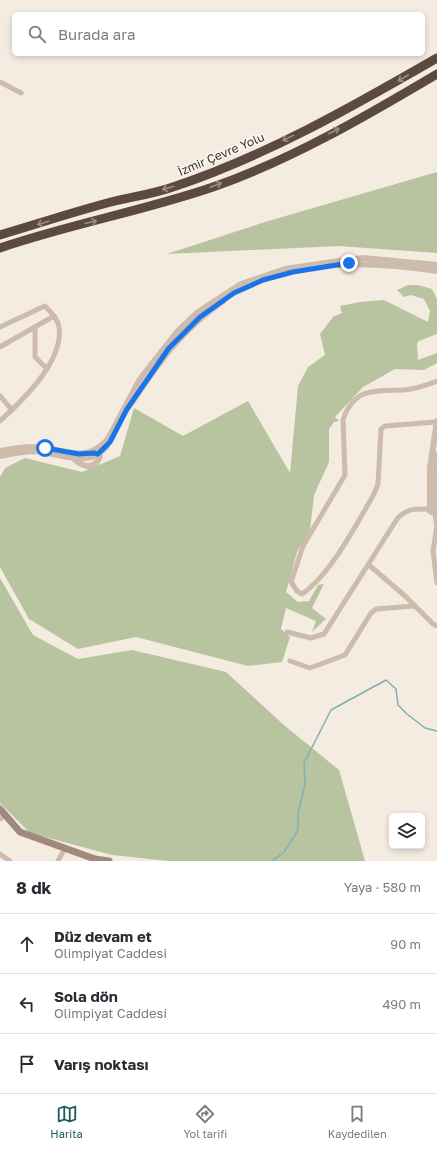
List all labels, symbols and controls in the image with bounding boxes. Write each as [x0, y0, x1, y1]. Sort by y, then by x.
search box [12, 12, 425, 56]
icon: search [26, 23, 48, 45]
text: Burada ara [58, 25, 135, 43]
one-way arrow [397, 74, 409, 82]
one-way arrow [328, 127, 340, 134]
street label: İzmir Çevre Yolu [175, 129, 267, 179]
one-way arrow [282, 135, 294, 142]
one-way arrow [210, 181, 222, 189]
one-way arrow [162, 185, 175, 192]
one-way arrow [85, 218, 98, 225]
one-way arrow [37, 220, 50, 227]
route end [340, 254, 358, 272]
route start [36, 439, 54, 457]
map controls [389, 813, 425, 849]
button: layers [389, 813, 425, 849]
text: 8 dk [16, 877, 51, 898]
text: Yaya · 580 m [344, 879, 421, 895]
text: Düz devam et [54, 927, 152, 945]
icon: ahead [16, 933, 38, 955]
text: 90 m [390, 936, 421, 952]
text: Olimpiyat Caddesi [54, 945, 167, 961]
text: Sola dön [54, 987, 118, 1005]
icon: left [16, 993, 38, 1015]
text: 490 m [382, 996, 421, 1012]
text: Olimpiyat Caddesi [54, 1005, 167, 1021]
icon: arrive [16, 1053, 38, 1075]
text: Varış noktası [54, 1055, 149, 1073]
tab: Harita [50, 1103, 83, 1140]
tab: Yol tarifi [183, 1103, 227, 1140]
tab: Kaydedilen [328, 1103, 387, 1140]

